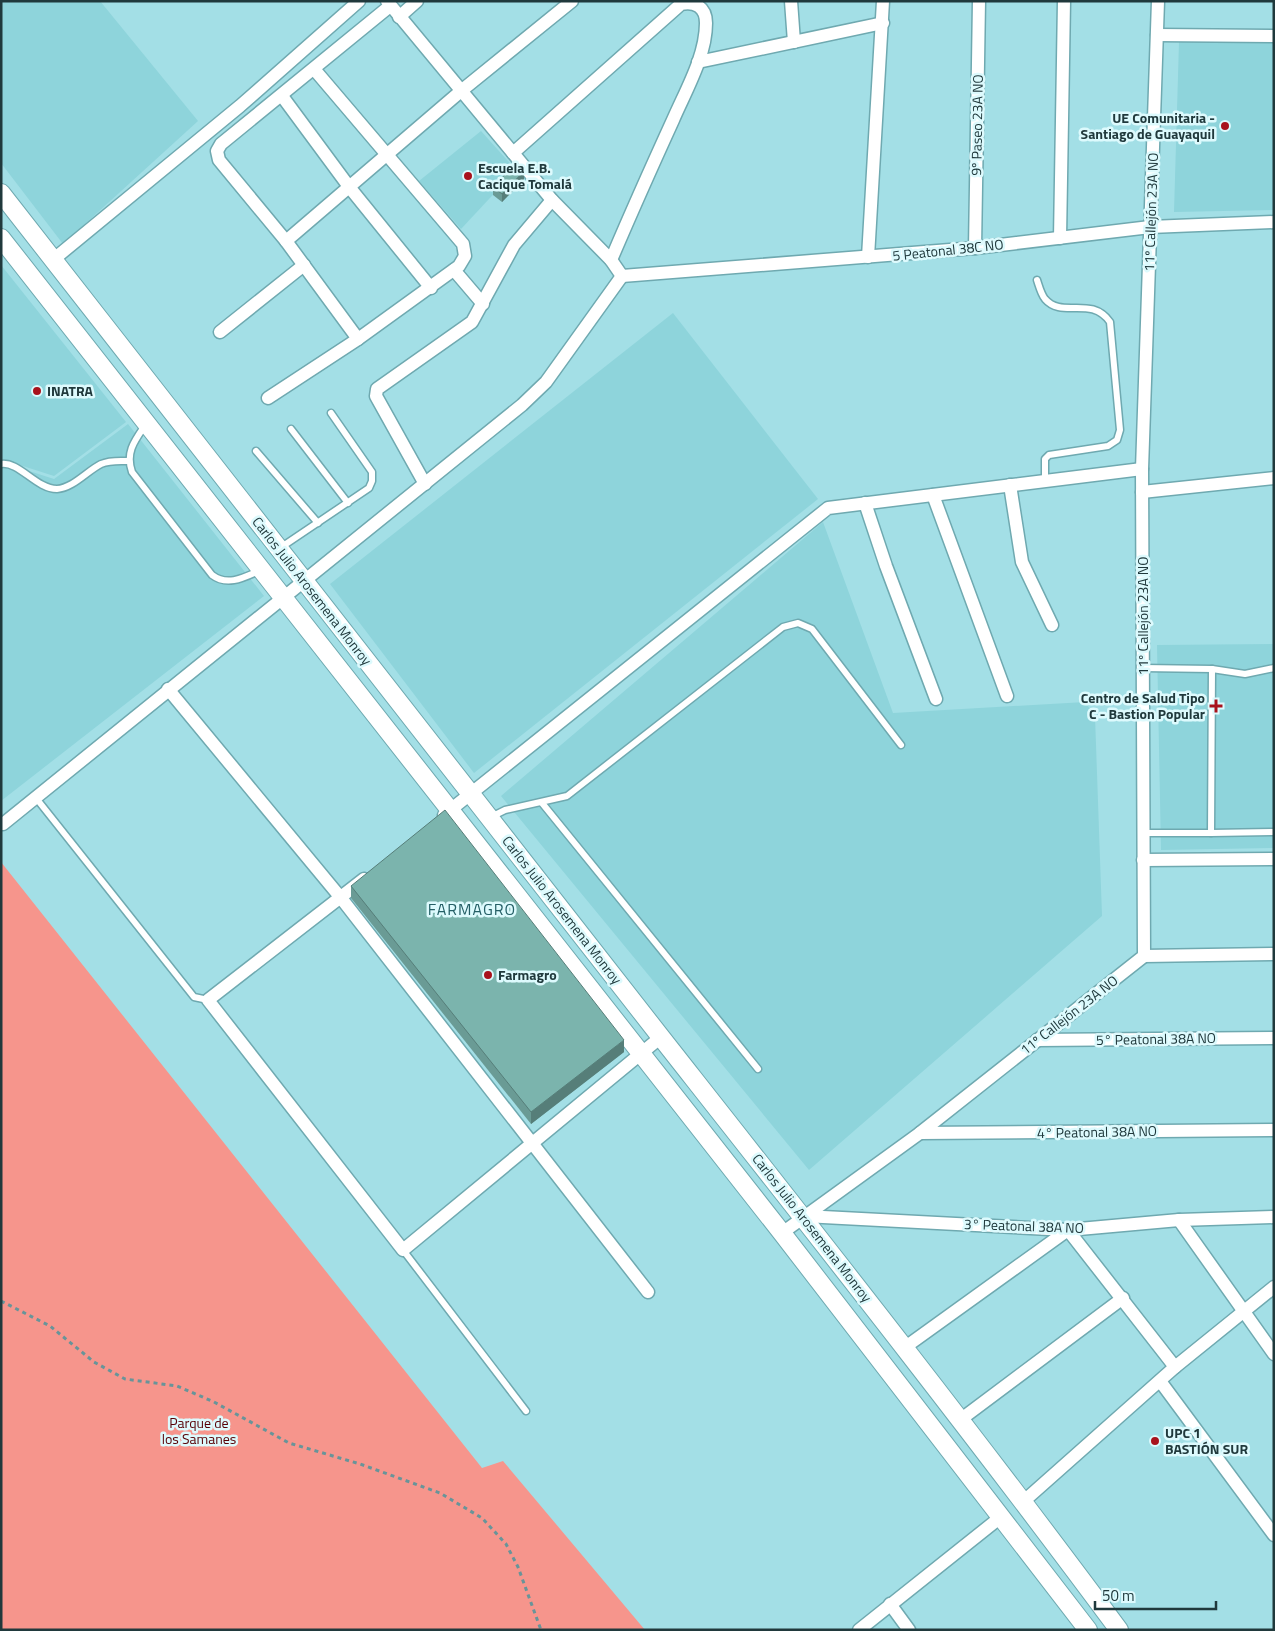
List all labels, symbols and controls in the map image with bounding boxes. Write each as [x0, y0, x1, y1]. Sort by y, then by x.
street label: 9º Paseo 23A NO [965, 74, 988, 176]
place label: UE Comunitaria - Santiago de Guayaquil [1081, 107, 1215, 144]
marker: UE Comunitaria - Santiago de Guayaquil [1219, 120, 1231, 132]
street label: 11º Callejón 23A NO [1138, 152, 1163, 272]
place label: Escuela E.B. Cacique Tomalá [478, 157, 572, 194]
marker: Escuela E.B. Cacique Tomalá [462, 170, 474, 182]
street label: 5 Peatonal 38C NO [891, 233, 1004, 266]
place label: INATRA [47, 380, 94, 401]
marker: INATRA [31, 385, 43, 397]
street label: Carlos Julio Arosemena Monroy [248, 512, 377, 670]
street label: 11º Callejón 23A NO [1132, 556, 1153, 676]
place label: Centro de Salud Tipo C - Bastion Popular [1081, 687, 1205, 724]
marker: Centro de Salud Tipo C - Bastion Popular [1209, 699, 1223, 713]
street label: Carlos Julio Arosemena Monroy [498, 831, 627, 989]
district label: FARMAGRO [428, 897, 516, 921]
place label: Farmagro [498, 964, 557, 985]
marker: Farmagro [482, 969, 494, 981]
street label: 11º Callejón 23A NO [1015, 970, 1122, 1060]
street label: 5° Peatonal 38A NO [1096, 1027, 1216, 1050]
street label: 4° Peatonal 38A NO [1037, 1120, 1157, 1143]
street label: Carlos Julio Arosemena Monroy [748, 1149, 877, 1307]
street label: 3° Peatonal 38A NO [964, 1213, 1084, 1238]
park label: Parque de los Samanes [162, 1412, 236, 1449]
place label: UPC 1 BASTIÓN SUR [1165, 1422, 1248, 1459]
marker: UPC 1 BASTIÓN SUR [1149, 1435, 1161, 1447]
scale bar [1095, 1578, 1216, 1610]
text: 50 m [1102, 1584, 1135, 1607]

